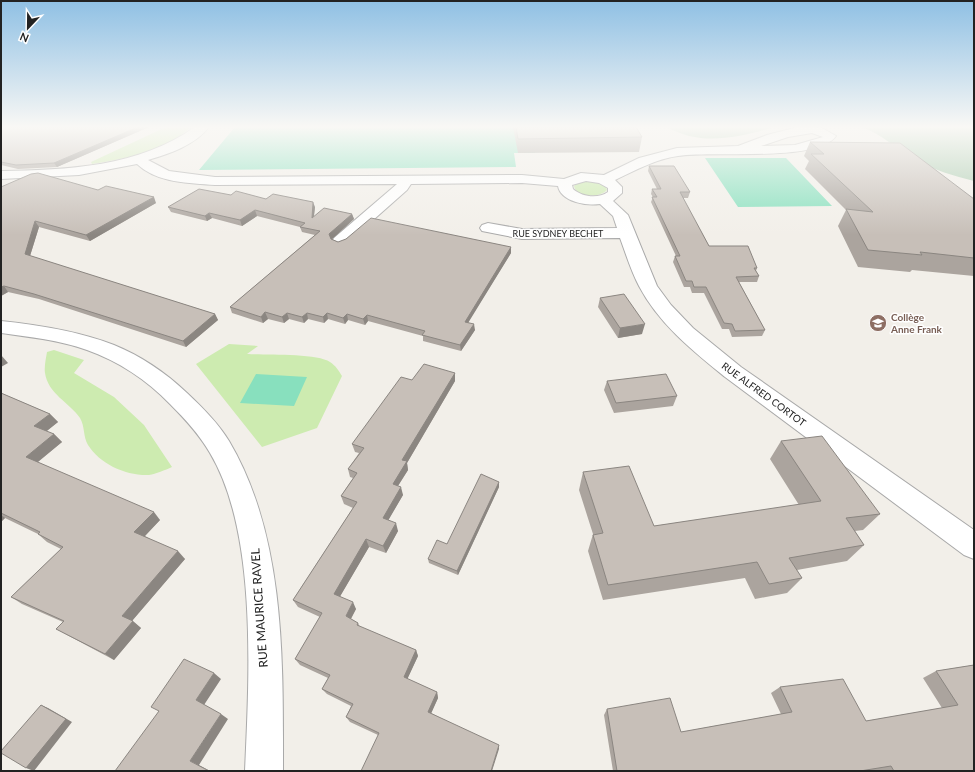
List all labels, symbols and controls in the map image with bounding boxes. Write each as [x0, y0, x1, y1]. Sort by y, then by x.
north arrow [8, 8, 48, 48]
text: N [18, 30, 30, 45]
street label: RUE SYDNEY BECHET [513, 228, 604, 239]
place label: Collège Anne Frank [890, 311, 943, 335]
school or university icon: Collège Anne Frank [868, 313, 888, 333]
street label: RUE ALFRED CORTOT [720, 359, 808, 429]
street label: RUE MAURICE RAVEL [247, 548, 271, 668]

